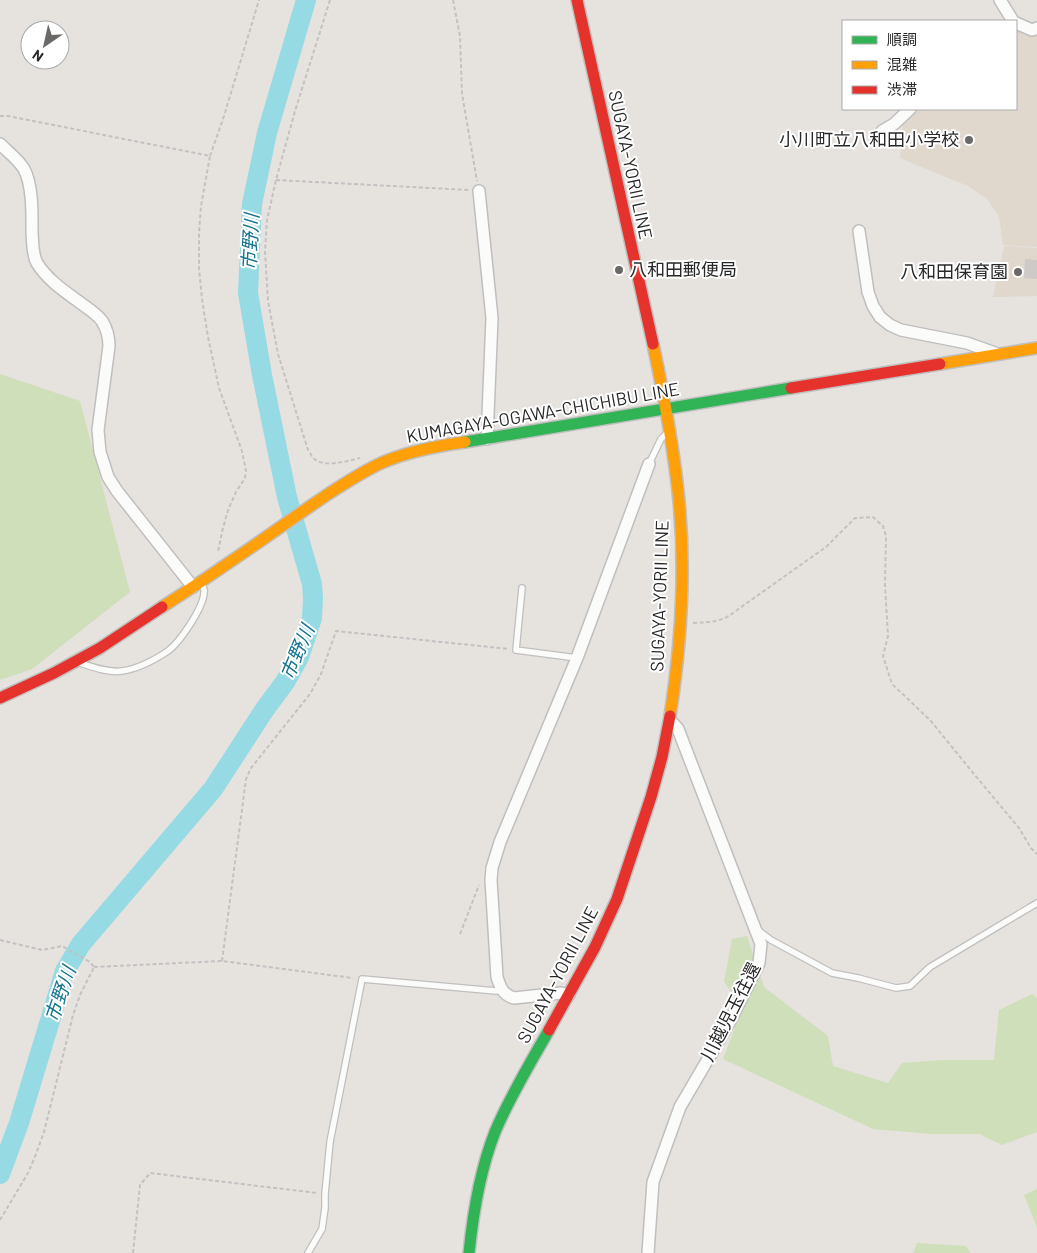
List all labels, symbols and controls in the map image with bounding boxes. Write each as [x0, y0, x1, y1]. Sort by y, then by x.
north arrow [20, 20, 70, 70]
legend [842, 20, 1017, 110]
text: 順調 [887, 30, 917, 48]
text: N [29, 47, 46, 66]
text: 混雑 [887, 55, 917, 73]
text: 渋滞 [887, 80, 917, 98]
street label: SUGAYA-YORII LINE [604, 88, 658, 241]
place label: 小川町立八和田小学校 [779, 128, 959, 150]
marker: 小川町立八和田小学校 [963, 134, 975, 146]
water label: 市野川 [237, 211, 263, 271]
place label: 八和田郵便局 [629, 258, 737, 280]
place label: 八和田保育園 [900, 260, 1008, 282]
marker: 八和田郵便局 [613, 264, 625, 276]
marker: 八和田保育園 [1012, 266, 1024, 278]
street label: KUMAGAYA-OGAWA-CHICHIBU LINE [405, 377, 681, 447]
street label: SUGAYA-YORII LINE [645, 520, 673, 672]
water label: 市野川 [275, 619, 319, 683]
street label: SUGAYA-YORII LINE [512, 902, 602, 1047]
street label: 川越児玉往還 [696, 958, 764, 1065]
water label: 市野川 [39, 961, 80, 1025]

